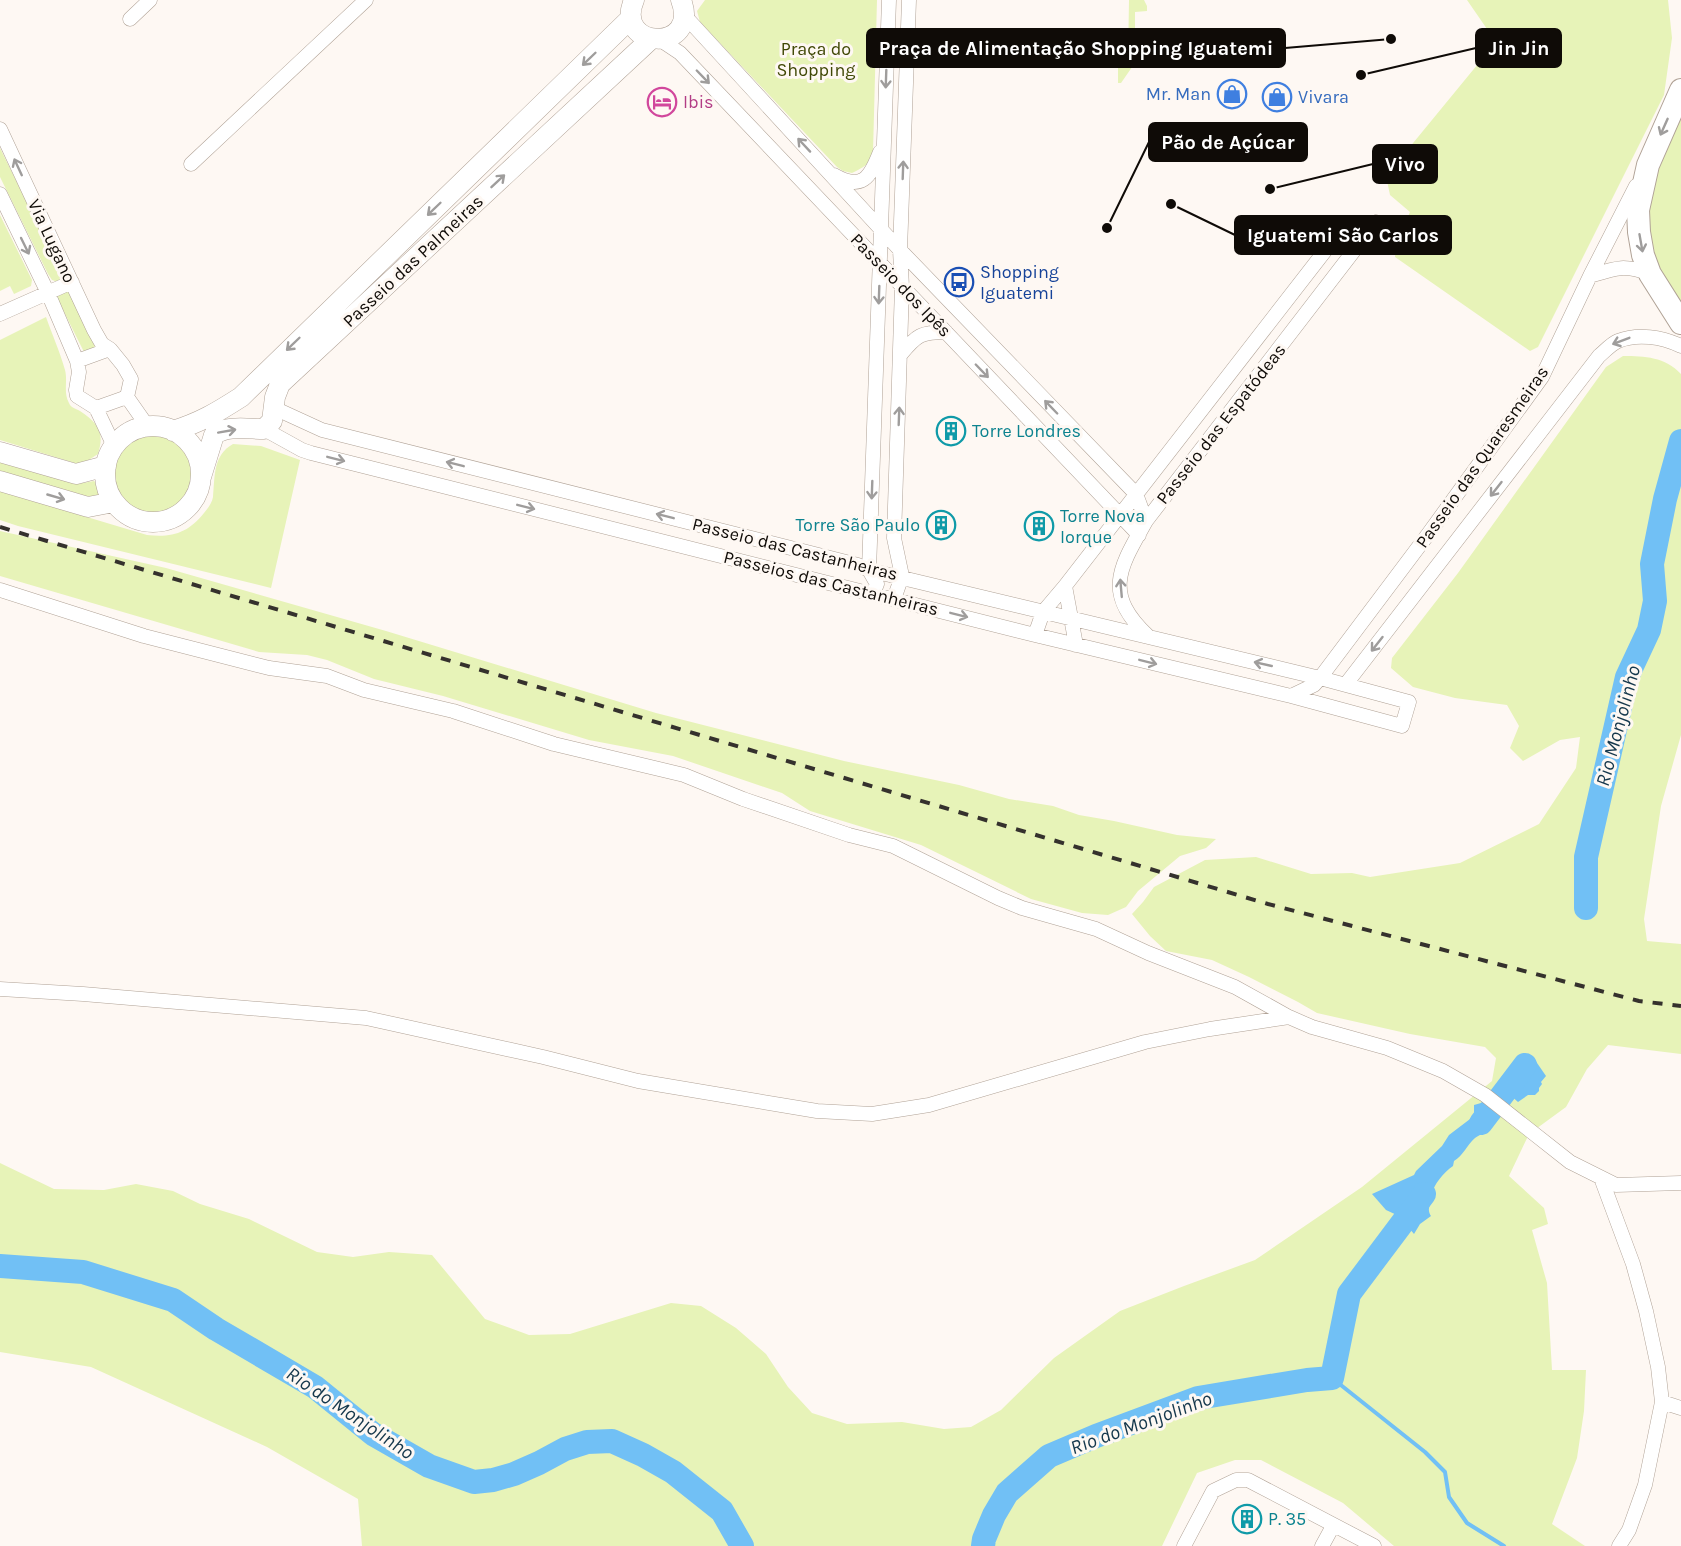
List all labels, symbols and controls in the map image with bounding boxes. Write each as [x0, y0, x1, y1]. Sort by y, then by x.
callout: Praça de Alimentação Shopping Iguatemi [867, 29, 1285, 67]
callout: Jin Jin [1476, 29, 1561, 67]
text: Praça de Alimentação Shopping Iguatemi [879, 37, 1273, 60]
text: Jin Jin [1489, 37, 1549, 60]
park label: Praça do Shopping [776, 38, 856, 81]
one-way arrow [581, 51, 596, 66]
one-way arrow [881, 69, 892, 89]
one-way arrow [696, 70, 710, 85]
shop icon: Mr. Man [1216, 78, 1248, 110]
shop icon: Vivara [1261, 81, 1293, 113]
place label: Mr. Man [1146, 83, 1211, 105]
hotel icon: Ibis [646, 86, 678, 118]
place label: Vivara [1298, 86, 1349, 108]
place label: Ibis [683, 91, 714, 113]
one-way arrow [1658, 118, 1670, 136]
callout: Pão de Açúcar [1149, 123, 1307, 161]
text: Pão de Açúcar [1161, 131, 1295, 154]
one-way arrow [797, 138, 811, 153]
callout: Vivo [1373, 145, 1437, 183]
text: Vivo [1385, 153, 1425, 176]
one-way arrow [11, 158, 23, 176]
one-way arrow [897, 161, 909, 181]
one-way arrow [490, 174, 505, 188]
street label: Passeio das Palmeiras [338, 190, 488, 332]
street label: Via Lugano [23, 196, 81, 286]
one-way arrow [426, 202, 441, 216]
callout: Iguatemi São Carlos [1235, 216, 1451, 254]
text: Iguatemi São Carlos [1247, 224, 1439, 247]
street label: Passeio dos Ipês [846, 228, 956, 342]
one-way arrow [1636, 232, 1647, 252]
one-way arrow [20, 237, 32, 255]
place label: Shopping Iguatemi [980, 261, 1059, 304]
bus stop icon: Shopping Iguatemi [943, 266, 975, 298]
one-way arrow [873, 285, 884, 305]
one-way arrow [286, 337, 301, 352]
one-way arrow [1612, 337, 1630, 348]
street label: Passeio das Espatódeas [1151, 339, 1291, 509]
street label: Passeio das Quaresmeiras [1411, 362, 1553, 552]
one-way arrow [975, 363, 989, 378]
one-way arrow [1044, 399, 1059, 414]
one-way arrow [893, 407, 904, 427]
building icon: Torre Londres [935, 415, 967, 447]
place label: Torre Londres [972, 420, 1081, 442]
one-way arrow [217, 425, 236, 436]
one-way arrow [327, 454, 346, 465]
one-way arrow [446, 457, 465, 469]
one-way arrow [866, 480, 878, 500]
one-way arrow [1490, 481, 1503, 497]
one-way arrow [46, 492, 65, 503]
one-way arrow [516, 501, 535, 513]
place label: Torre Nova Iorque [1060, 505, 1145, 548]
building icon: Torre São Paulo [925, 509, 957, 541]
one-way arrow [655, 510, 674, 522]
building icon: Torre Nova Iorque [1023, 510, 1055, 542]
street label: Passeio das Castanheiras [690, 513, 900, 585]
place label: Torre São Paulo [795, 514, 920, 536]
street label: Passeios das Castanheiras [721, 546, 941, 620]
one-way arrow [1115, 579, 1126, 599]
one-way arrow [949, 610, 968, 622]
one-way arrow [1371, 635, 1383, 651]
one-way arrow [1139, 657, 1158, 669]
one-way arrow [1254, 658, 1273, 670]
water label: Rio Monjolinho [1591, 663, 1645, 789]
water label: Rio do Monjolinho [282, 1362, 418, 1464]
water label: Rio do Monjolinho [1067, 1387, 1215, 1459]
building icon: P. 35 [1231, 1503, 1263, 1535]
place label: P. 35 [1268, 1508, 1306, 1530]

